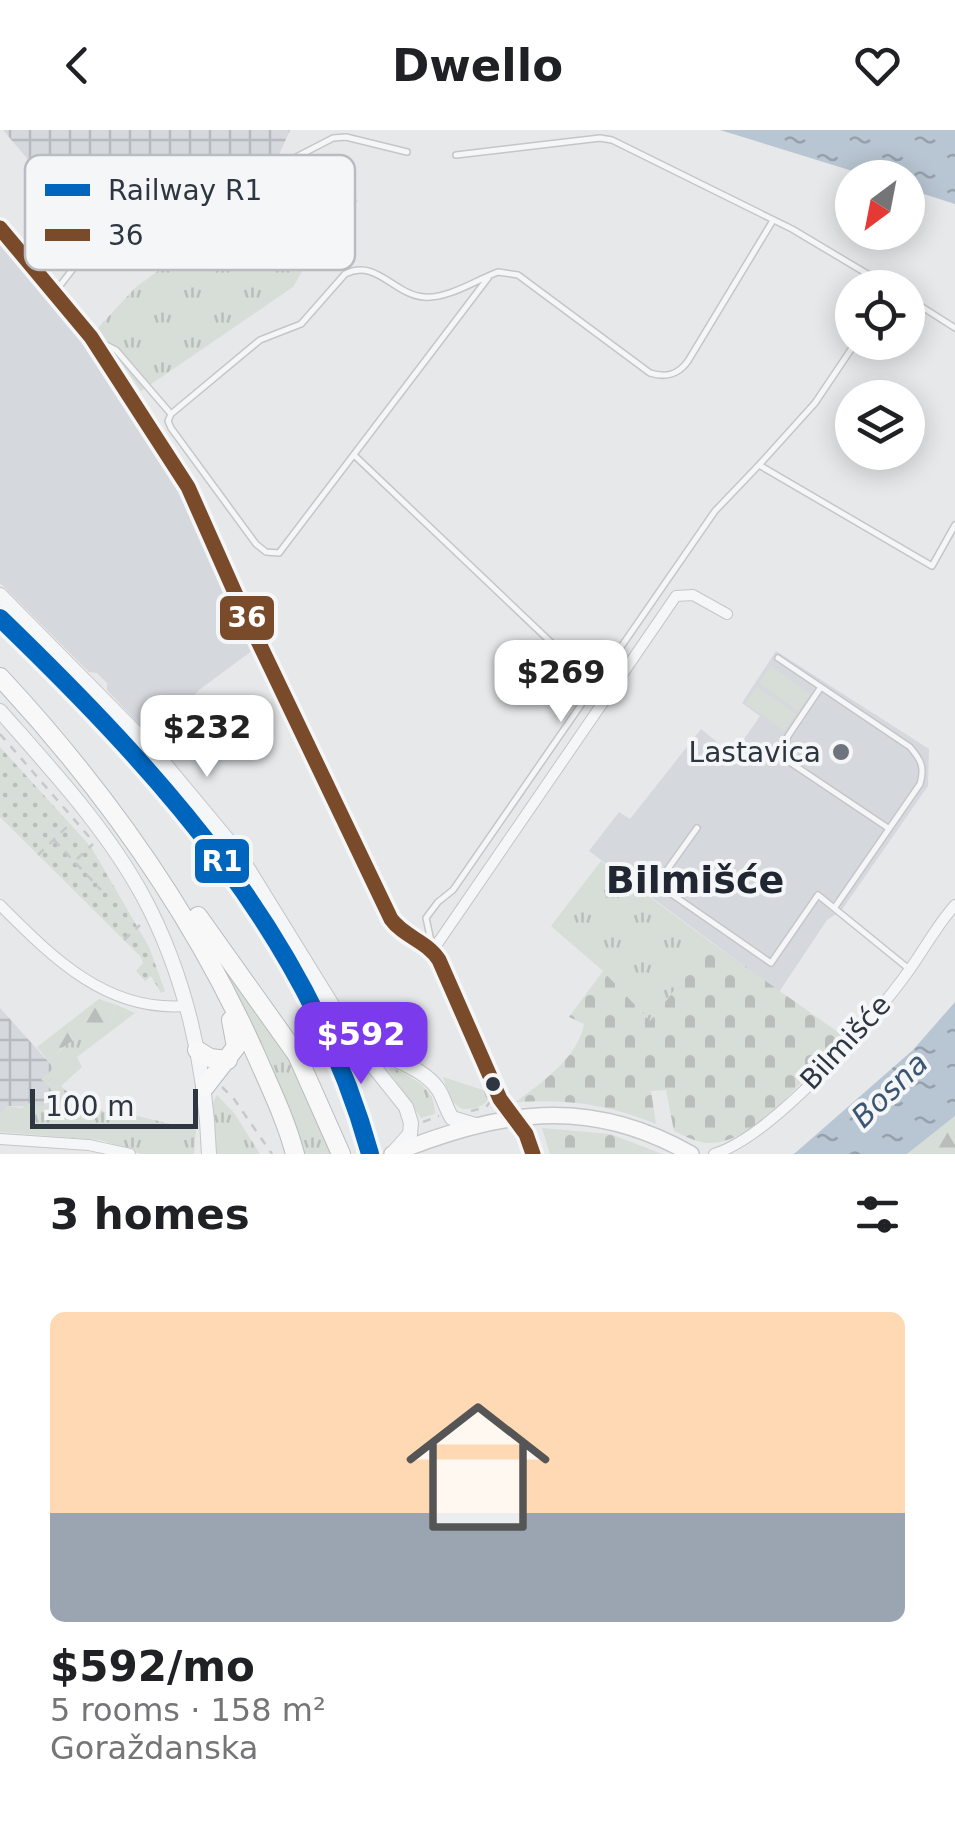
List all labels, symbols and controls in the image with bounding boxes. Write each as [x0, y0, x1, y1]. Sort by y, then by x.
icon: back [50, 38, 105, 93]
icon: heart [850, 38, 905, 93]
text: Dwello [392, 39, 563, 92]
legend [25, 155, 355, 270]
north arrow [835, 160, 925, 250]
map controls [835, 160, 925, 470]
text: Railway R1 [108, 174, 262, 207]
text: 36 [108, 219, 144, 252]
button: locate [835, 270, 925, 360]
button: layers [835, 380, 925, 470]
line badge: 36 [218, 594, 276, 642]
text: 36 [228, 601, 266, 634]
pin: $269 [502, 640, 620, 725]
text: $269 [516, 653, 606, 691]
pin: $232 [148, 695, 266, 780]
text: $232 [162, 708, 252, 746]
place label: Lastavica [689, 736, 821, 769]
marker: Lastavica [830, 741, 852, 763]
line badge: R1 [193, 837, 251, 885]
text: R1 [201, 845, 243, 878]
district label: Bilmišće [606, 858, 784, 902]
street label: Bilmišće [793, 988, 897, 1096]
pin: $592 [302, 1002, 420, 1087]
text: $592 [316, 1015, 406, 1053]
water label: Bosna [844, 1045, 935, 1134]
unlabelled marker [483, 1074, 503, 1094]
scale bar [30, 1084, 198, 1128]
text: 100 m [45, 1090, 135, 1123]
icon: filters [850, 1187, 905, 1242]
text: 3 homes [50, 1190, 250, 1239]
icon: home [388, 1377, 568, 1557]
text: $592/mo [50, 1642, 255, 1691]
text: 5 rooms · 158 m² [50, 1691, 326, 1729]
text: Goraždanska [50, 1729, 258, 1767]

